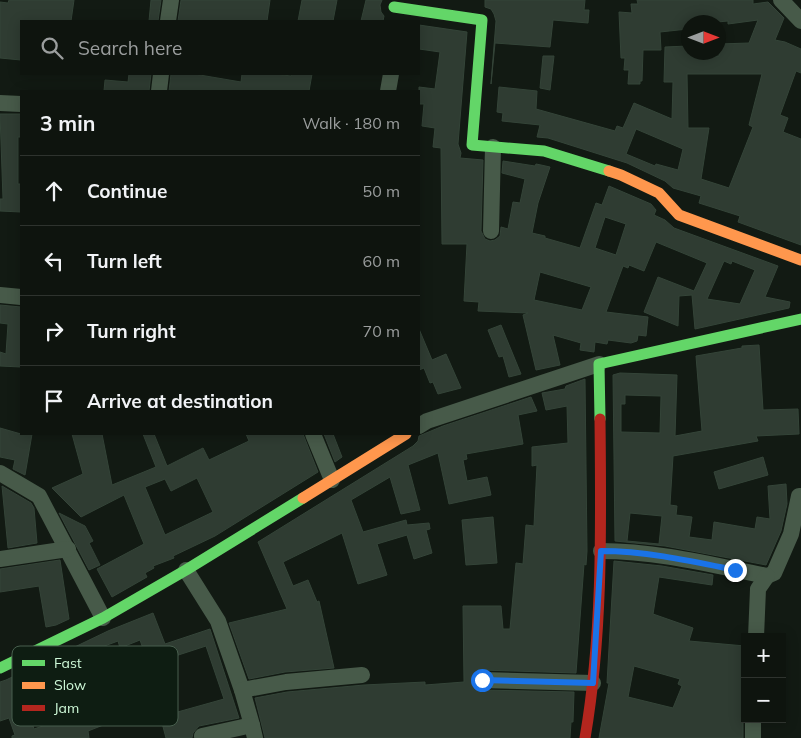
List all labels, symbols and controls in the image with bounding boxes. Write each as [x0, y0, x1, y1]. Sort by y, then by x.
north arrow [681, 15, 726, 60]
search box [20, 20, 420, 75]
icon: search [38, 34, 66, 62]
text: Search here [78, 36, 182, 60]
text: 3 min [40, 110, 95, 136]
text: Walk · 180 m [302, 113, 400, 133]
icon: ahead [40, 177, 68, 205]
text: Continue [87, 179, 167, 203]
text: 50 m [363, 181, 400, 201]
icon: left [40, 247, 68, 275]
text: Turn left [87, 249, 162, 273]
text: 60 m [363, 251, 400, 271]
icon: right [40, 317, 68, 345]
text: Turn right [87, 319, 176, 343]
text: 70 m [363, 321, 400, 341]
icon: arrive [40, 387, 68, 415]
text: Arrive at destination [87, 389, 273, 413]
route end [724, 559, 747, 582]
map controls [741, 633, 786, 723]
button: + [741, 633, 786, 678]
legend [12, 646, 178, 726]
text: Fast [54, 654, 82, 672]
route start [471, 669, 494, 692]
text: Slow [54, 676, 86, 694]
button: − [741, 678, 786, 723]
text: Jam [54, 699, 79, 717]

